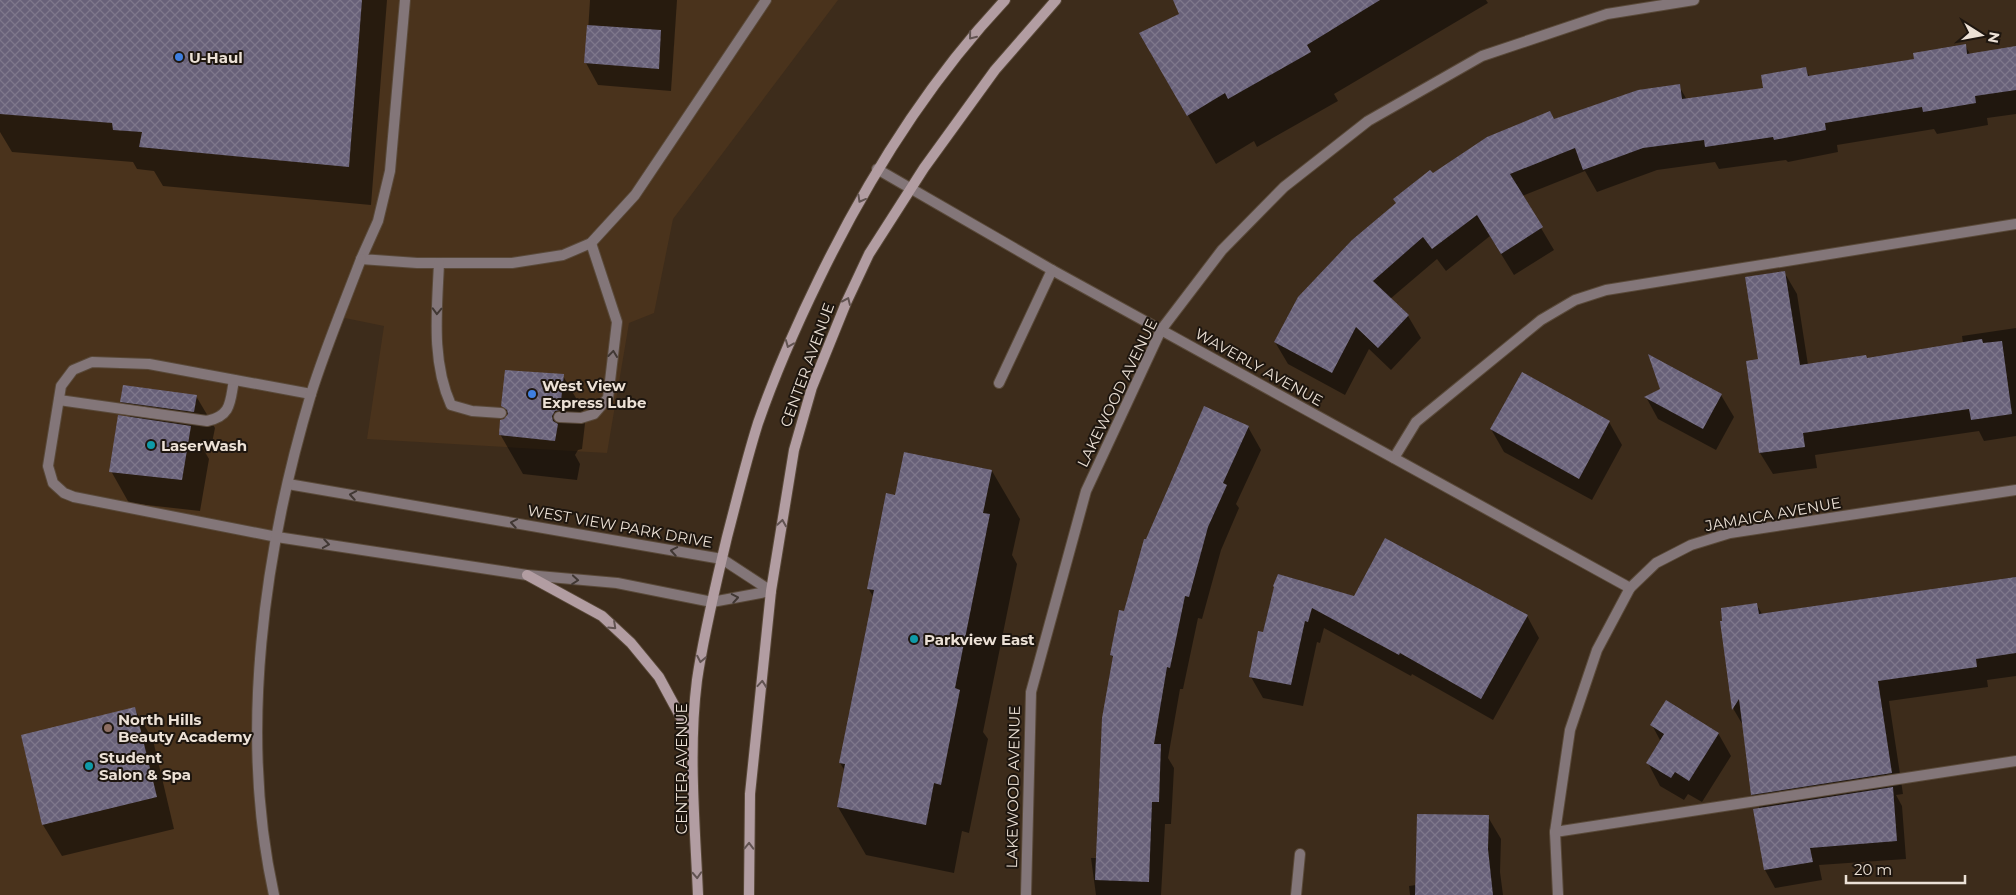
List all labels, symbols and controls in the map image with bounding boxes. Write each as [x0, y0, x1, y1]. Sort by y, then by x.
north arrow [1956, 10, 2006, 60]
one-way arrow [970, 30, 978, 39]
text: N [1984, 30, 2004, 45]
place label: U-Haul [189, 48, 243, 67]
marker: U-Haul [173, 51, 185, 63]
one-way arrow [857, 193, 867, 202]
one-way arrow [840, 297, 851, 306]
street label: CENTER AVENUE [776, 300, 838, 430]
one-way arrow [432, 308, 443, 316]
street label: LAKEWOOD AVENUE [1073, 316, 1161, 470]
street label: WAVERLY AVENUE [1192, 324, 1326, 410]
one-way arrow [785, 340, 795, 348]
one-way arrow [607, 349, 618, 357]
place label: West View Express Lube [542, 376, 646, 412]
marker: West View Express Lube [526, 388, 538, 400]
place label: LaserWash [161, 436, 247, 455]
marker: LaserWash [145, 439, 157, 451]
one-way arrow [349, 491, 358, 501]
street label: JAMAICA AVENUE [1703, 493, 1842, 535]
street label: WEST VIEW PARK DRIVE [526, 500, 714, 552]
one-way arrow [509, 519, 518, 529]
one-way arrow [776, 519, 786, 528]
one-way arrow [321, 539, 330, 549]
one-way arrow [669, 546, 678, 556]
one-way arrow [571, 574, 579, 585]
one-way arrow [731, 593, 740, 604]
one-way arrow [608, 620, 617, 629]
place label: Parkview East [924, 630, 1035, 649]
marker: Parkview East [908, 633, 920, 645]
one-way arrow [697, 654, 707, 663]
one-way arrow [756, 680, 767, 688]
street label: CENTER AVENUE [672, 704, 691, 834]
street label: LAKEWOOD AVENUE [1002, 706, 1024, 868]
place label: North Hills Beauty Academy [118, 710, 253, 746]
marker: North Hills Beauty Academy [102, 722, 114, 734]
place label: Student Salon & Spa [99, 748, 191, 784]
marker: Student Salon & Spa [83, 760, 95, 772]
one-way arrow [744, 842, 754, 850]
scale bar [1846, 852, 1965, 884]
text: 20 m [1854, 860, 1892, 879]
one-way arrow [691, 871, 702, 879]

